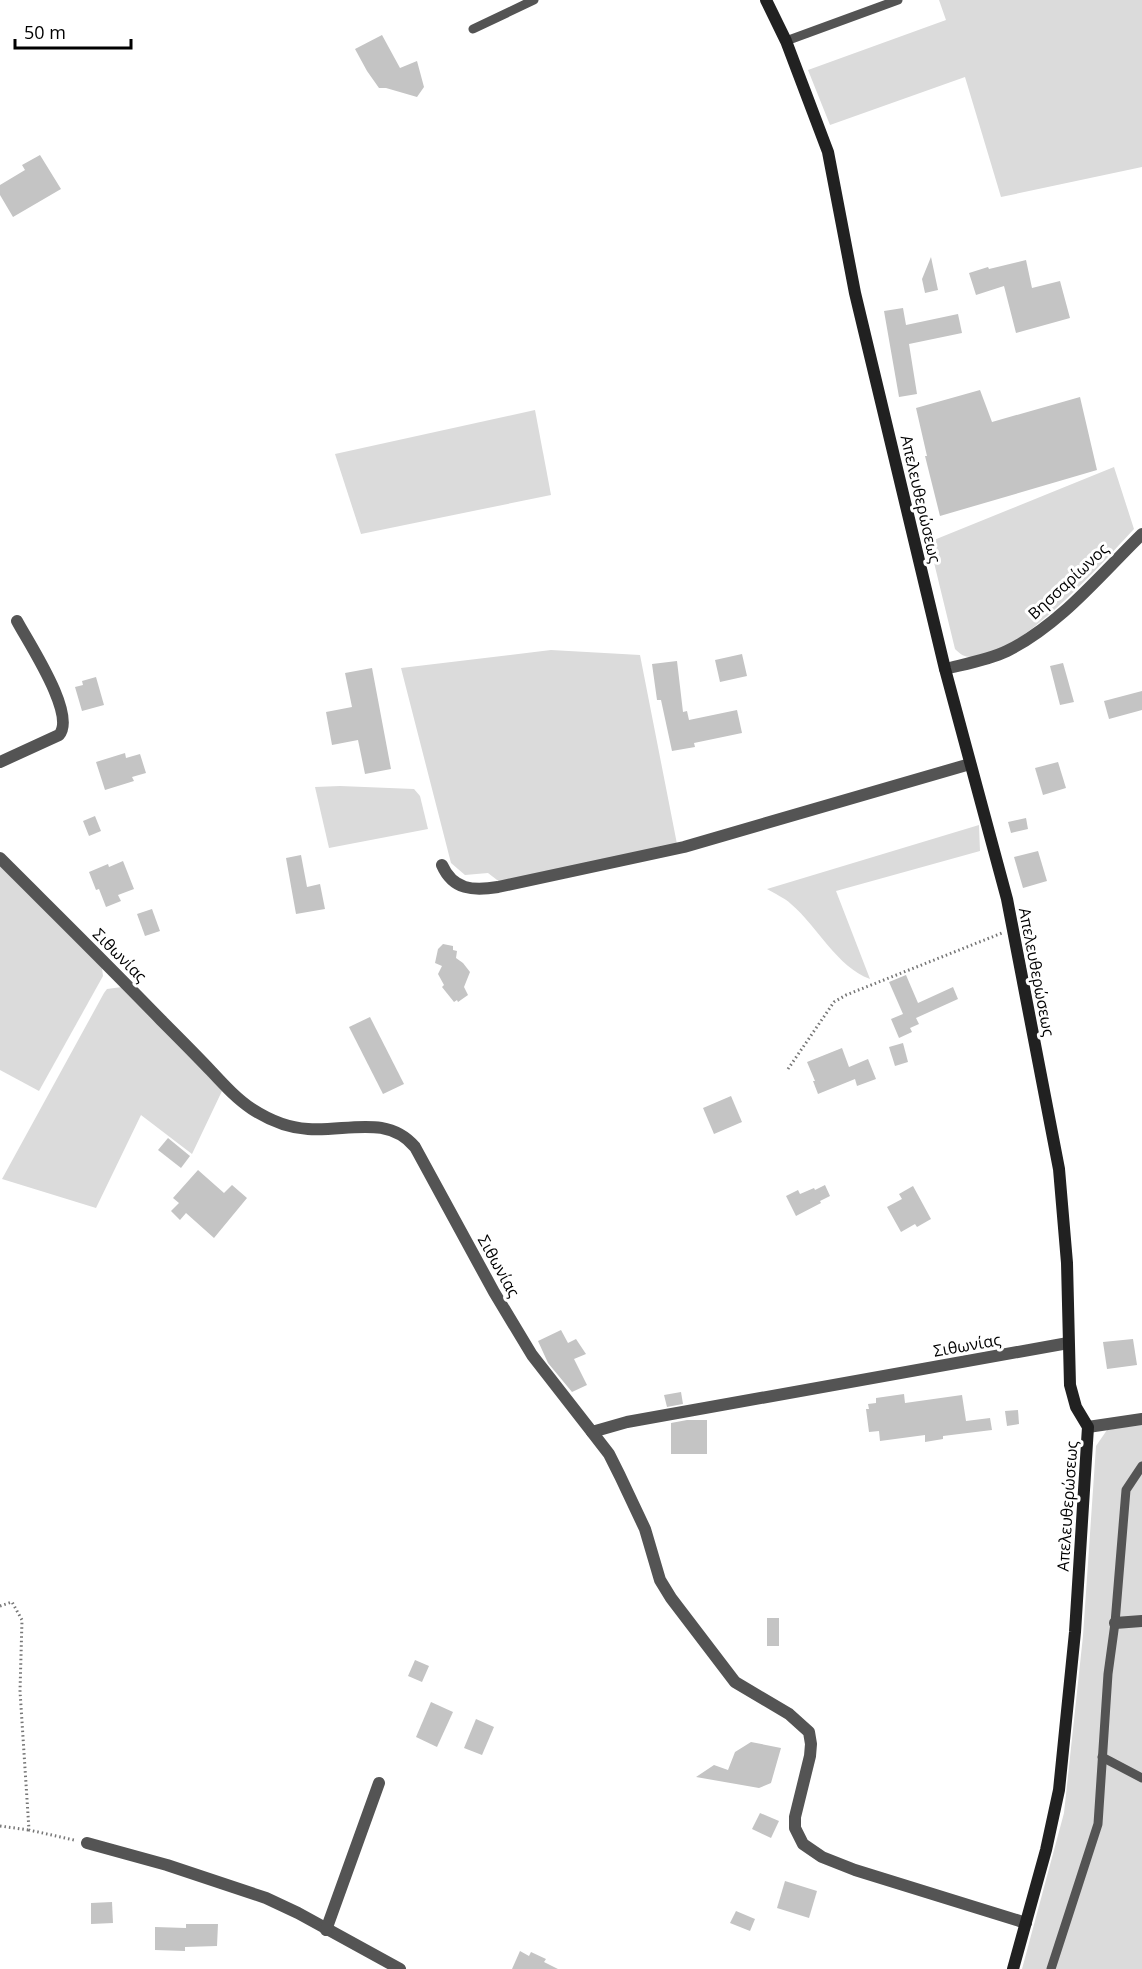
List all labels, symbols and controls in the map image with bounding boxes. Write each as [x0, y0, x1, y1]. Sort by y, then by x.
scale bar [15, 12, 130, 50]
text: 50 m [24, 20, 66, 44]
street label: Απελευθερώσεως [896, 433, 946, 565]
street label: Βησσαρίωνος [1023, 538, 1113, 624]
street label: Απελευθερώσεως [1014, 906, 1060, 1039]
street label: Σιθωνίας [88, 923, 152, 987]
street label: Σιθωνίας [473, 1231, 525, 1301]
street label: Σιθωνίας [932, 1328, 1003, 1362]
street label: Απελευθερώσεως [1051, 1440, 1083, 1572]

